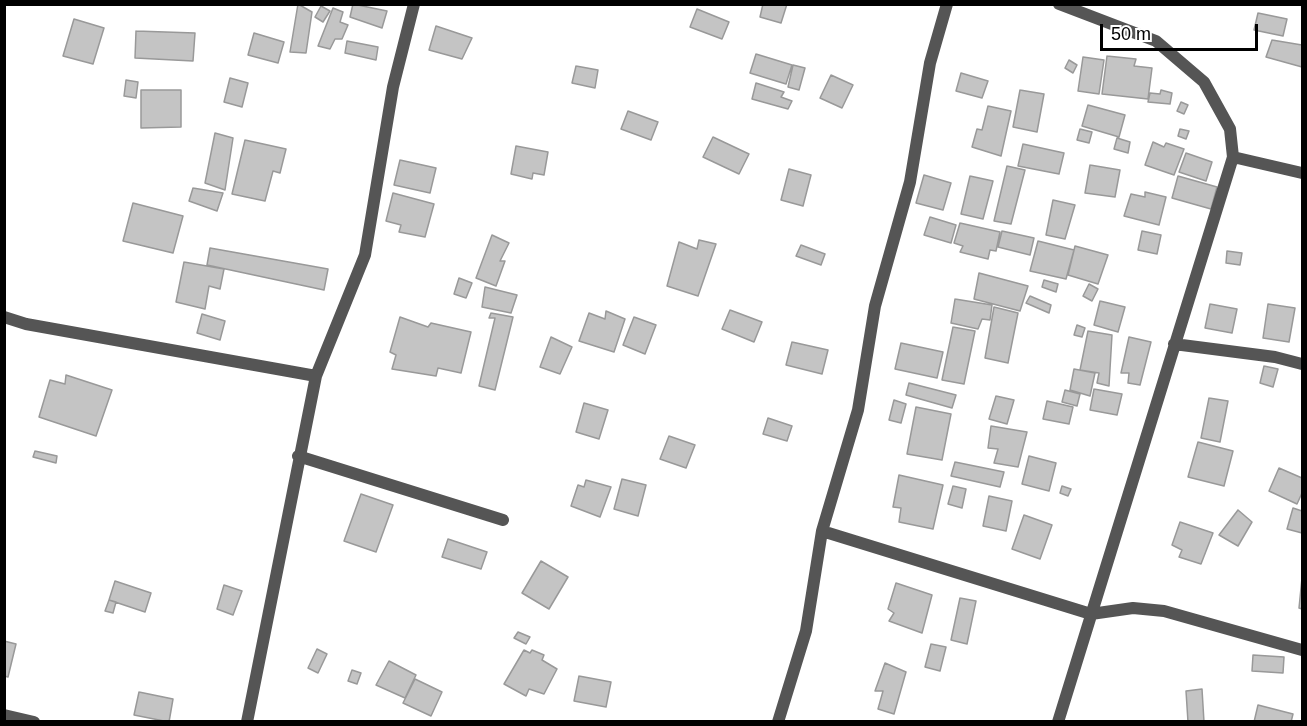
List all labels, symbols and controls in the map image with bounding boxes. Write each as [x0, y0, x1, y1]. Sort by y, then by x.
scale bar [1103, 12, 1260, 50]
text: 50 m [1111, 24, 1151, 44]

